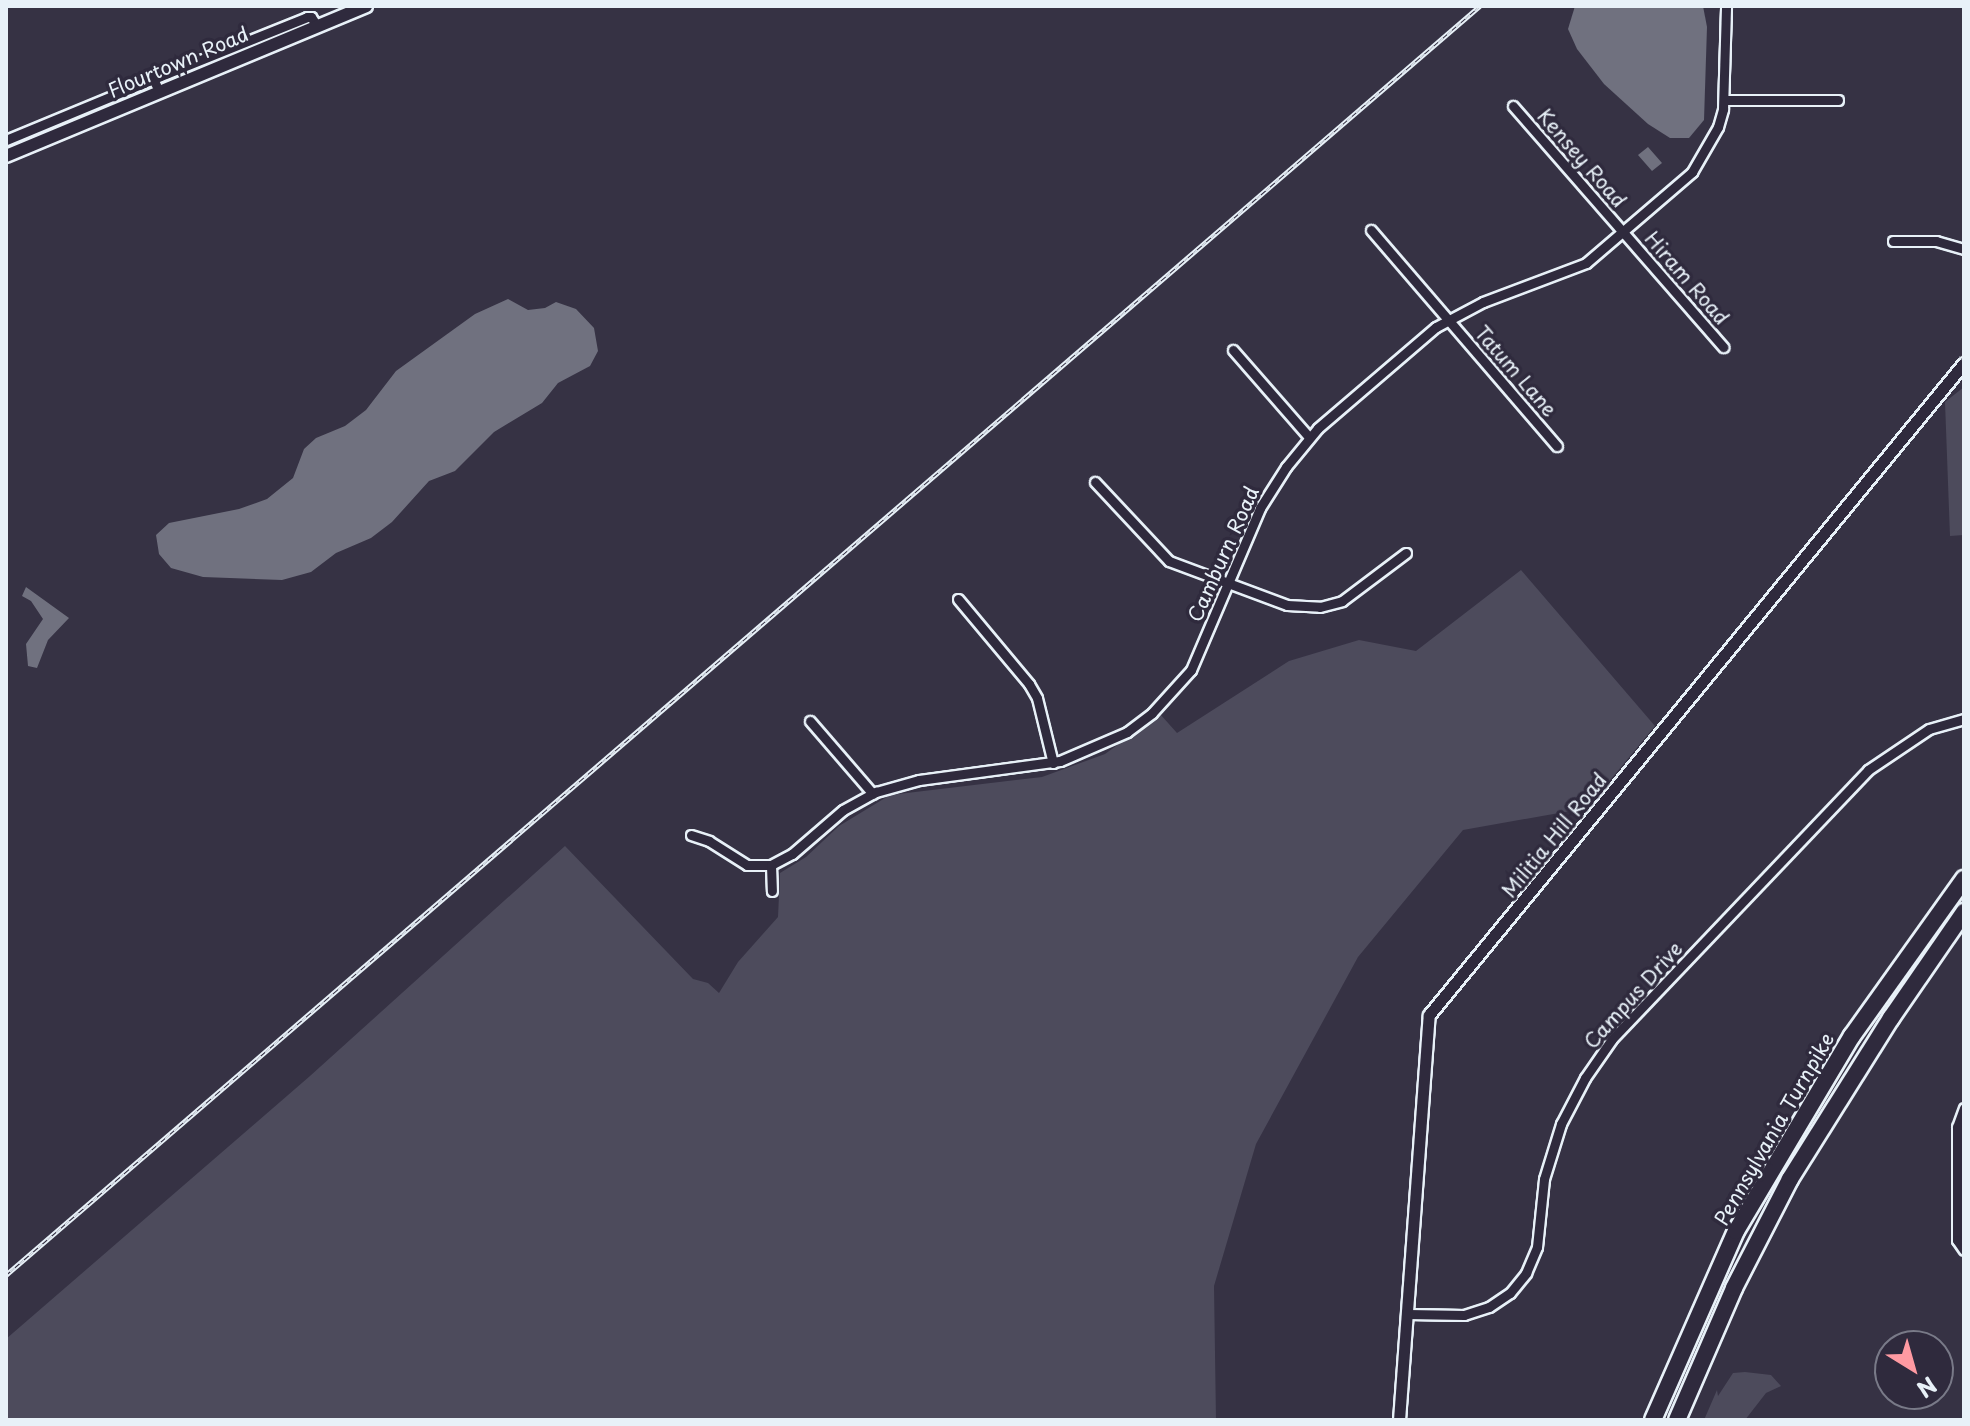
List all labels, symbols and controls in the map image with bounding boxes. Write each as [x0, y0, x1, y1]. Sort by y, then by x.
street label: Flourtown Road [105, 22, 251, 102]
street label: Kensey Road [1533, 104, 1631, 212]
street label: Hiram Road [1640, 226, 1734, 330]
street label: Tatum Lane [1470, 321, 1562, 421]
street label: Camburn Road [1183, 483, 1263, 625]
street label: Militia Hill Road [1496, 767, 1612, 903]
street label: Campus Drive [1579, 936, 1687, 1054]
street label: Pennsylvania Turnpike [1709, 1029, 1839, 1229]
north arrow [1874, 1330, 1954, 1410]
text: N [1911, 1370, 1944, 1406]

